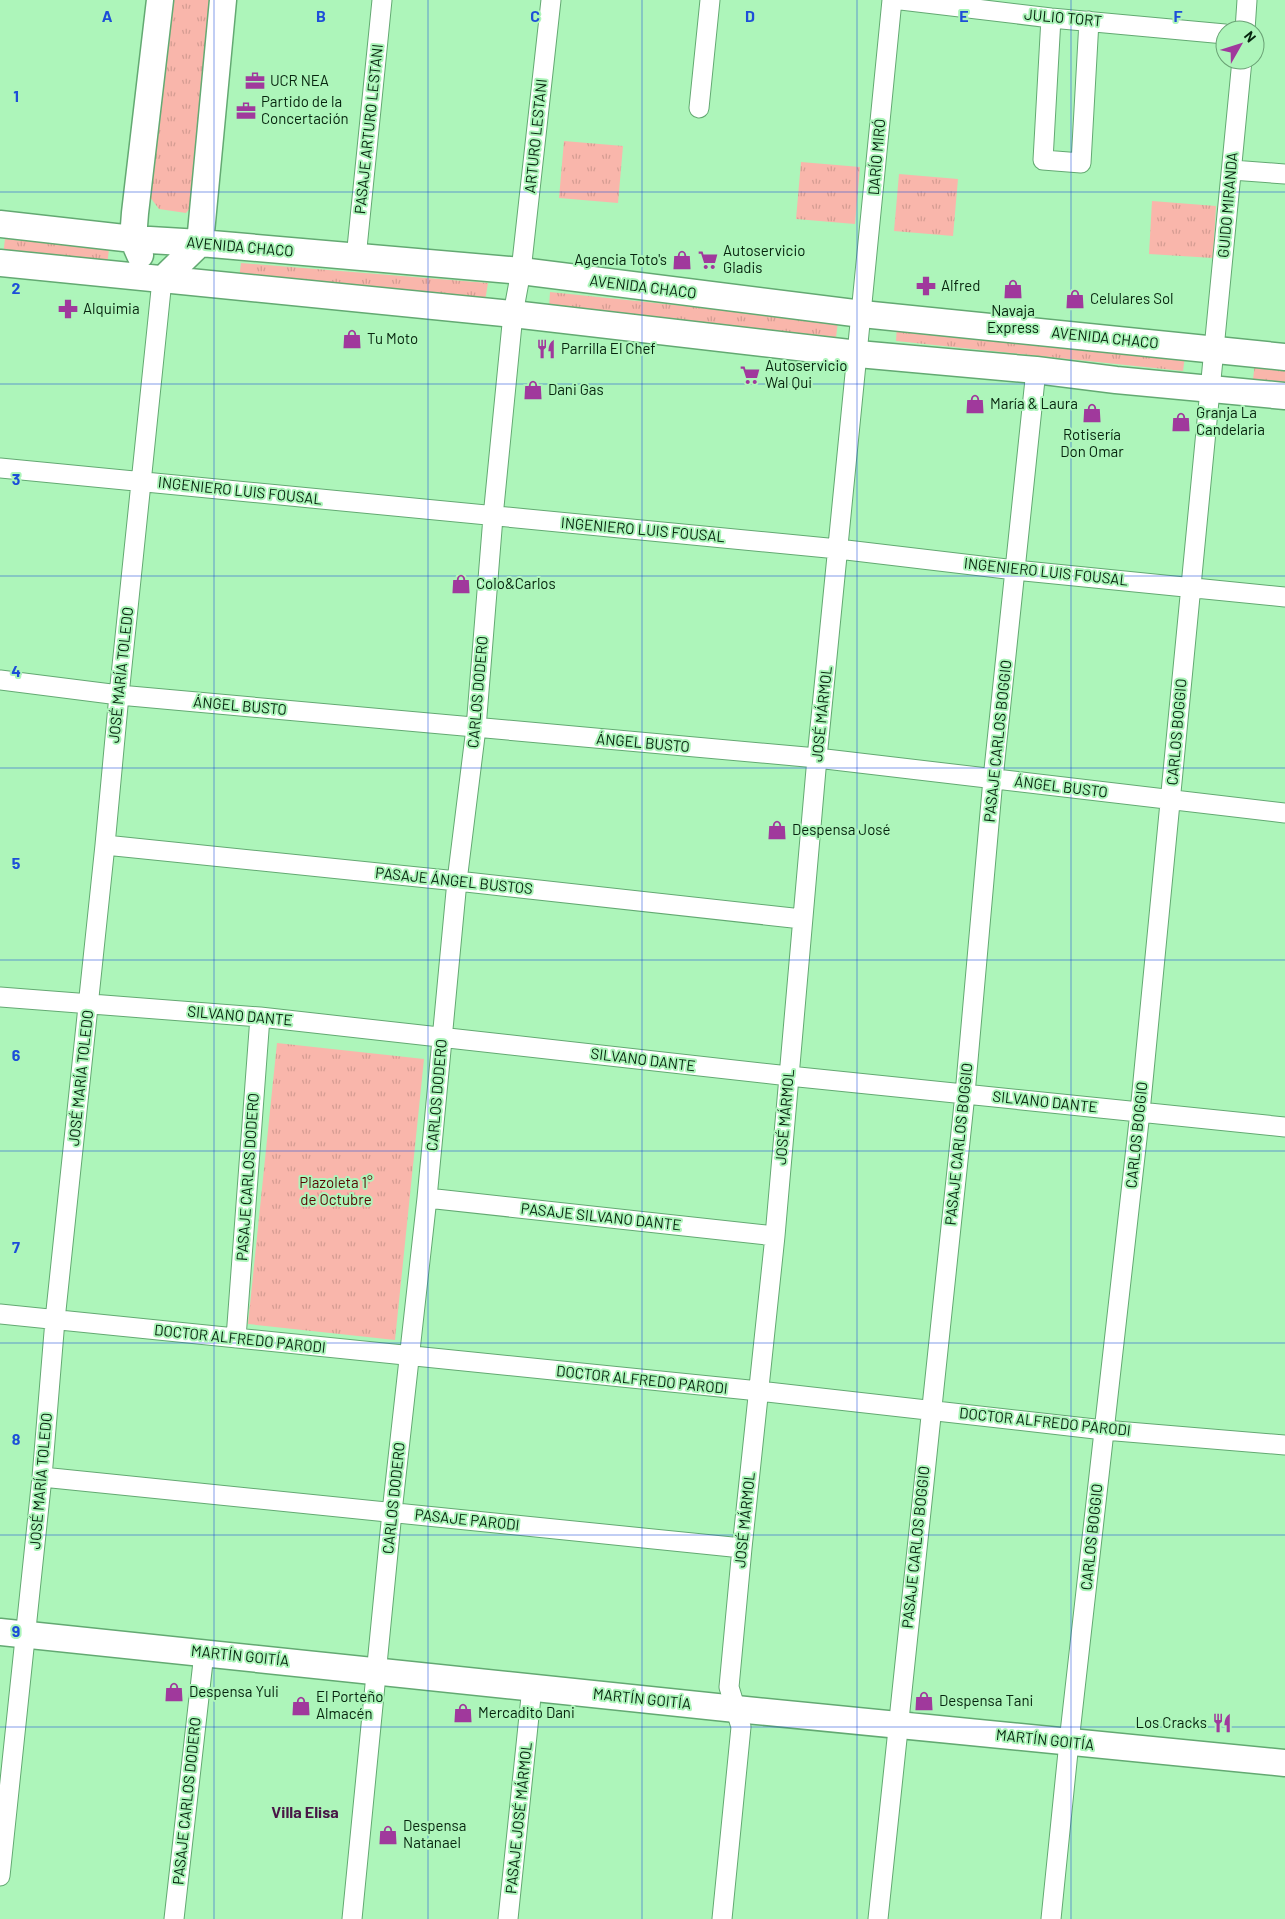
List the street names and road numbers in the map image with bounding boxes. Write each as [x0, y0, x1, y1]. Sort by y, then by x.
street label: JULIO TORT [1023, 5, 1103, 29]
street label: PASAJE ARTURO LESTANI [350, 43, 386, 215]
street label: ARTURO LESTANI [520, 78, 550, 194]
street label: DARÍO MIRÓ [864, 118, 888, 196]
street label: GUIDO MIRANDA [1213, 151, 1241, 258]
street label: AVENIDA CHACO [186, 232, 294, 260]
street label: AVENIDA CHACO [589, 271, 698, 301]
street label: AVENIDA CHACO [1051, 322, 1160, 352]
street label: INGENIERO LUIS FOUSAL [157, 472, 323, 508]
street label: INGENIERO LUIS FOUSAL [560, 513, 726, 545]
street label: INGENIERO LUIS FOUSAL [963, 553, 1129, 589]
street label: JOSÉ MARÍA TOLEDO [104, 606, 136, 744]
street label: CARLOS DODERO [463, 635, 491, 749]
street label: PASAJE CARLOS BOGGIO [980, 659, 1014, 823]
street label: JOSÉ MÁRMOL [807, 665, 835, 763]
street label: CARLOS BOGGIO [1162, 678, 1190, 786]
street label: ÁNGEL BUSTO [193, 692, 288, 718]
street label: ÁNGEL BUSTO [596, 729, 691, 755]
street label: ÁNGEL BUSTO [1013, 771, 1109, 801]
street label: PASAJE ÁNGEL BUSTOS [374, 863, 534, 897]
street label: SILVANO DANTE [187, 1001, 293, 1029]
street label: JOSÉ MARÍA TOLEDO [64, 1009, 96, 1147]
street label: CARLOS DODERO [422, 1038, 450, 1152]
street label: SILVANO DANTE [590, 1044, 697, 1074]
street label: PASAJE CARLOS BOGGIO [941, 1062, 975, 1226]
street label: JOSÉ MÁRMOL [771, 1068, 797, 1166]
street label: CARLOS BOGGIO [1121, 1081, 1151, 1189]
street label: SILVANO DANTE [992, 1087, 1099, 1115]
street label: PASAJE CARLOS DODERO [232, 1092, 262, 1262]
street label: PASAJE SILVANO DANTE [520, 1199, 682, 1233]
street label: DOCTOR ALFREDO PARODI [154, 1320, 327, 1356]
street label: DOCTOR ALFREDO PARODI [556, 1361, 729, 1397]
street label: DOCTOR ALFREDO PARODI [959, 1403, 1132, 1439]
street label: JOSÉ MARÍA TOLEDO [25, 1412, 55, 1550]
street label: CARLOS DODERO [378, 1441, 408, 1555]
street label: PASAJE CARLOS BOGGIO [898, 1465, 932, 1629]
street label: JOSÉ MÁRMOL [730, 1471, 758, 1569]
street label: CARLOS BOGGIO [1076, 1483, 1106, 1591]
street label: PASAJE PARODI [414, 1505, 520, 1533]
street label: MARTÍN GOITÍA [190, 1641, 290, 1669]
street label: MARTÍN GOITÍA [592, 1684, 692, 1712]
street label: PASAJE CARLOS DODERO [168, 1716, 204, 1886]
street label: MARTÍN GOITÍA [995, 1725, 1095, 1753]
street label: PASAJE JOSÉ MÁRMOL [501, 1741, 535, 1895]

